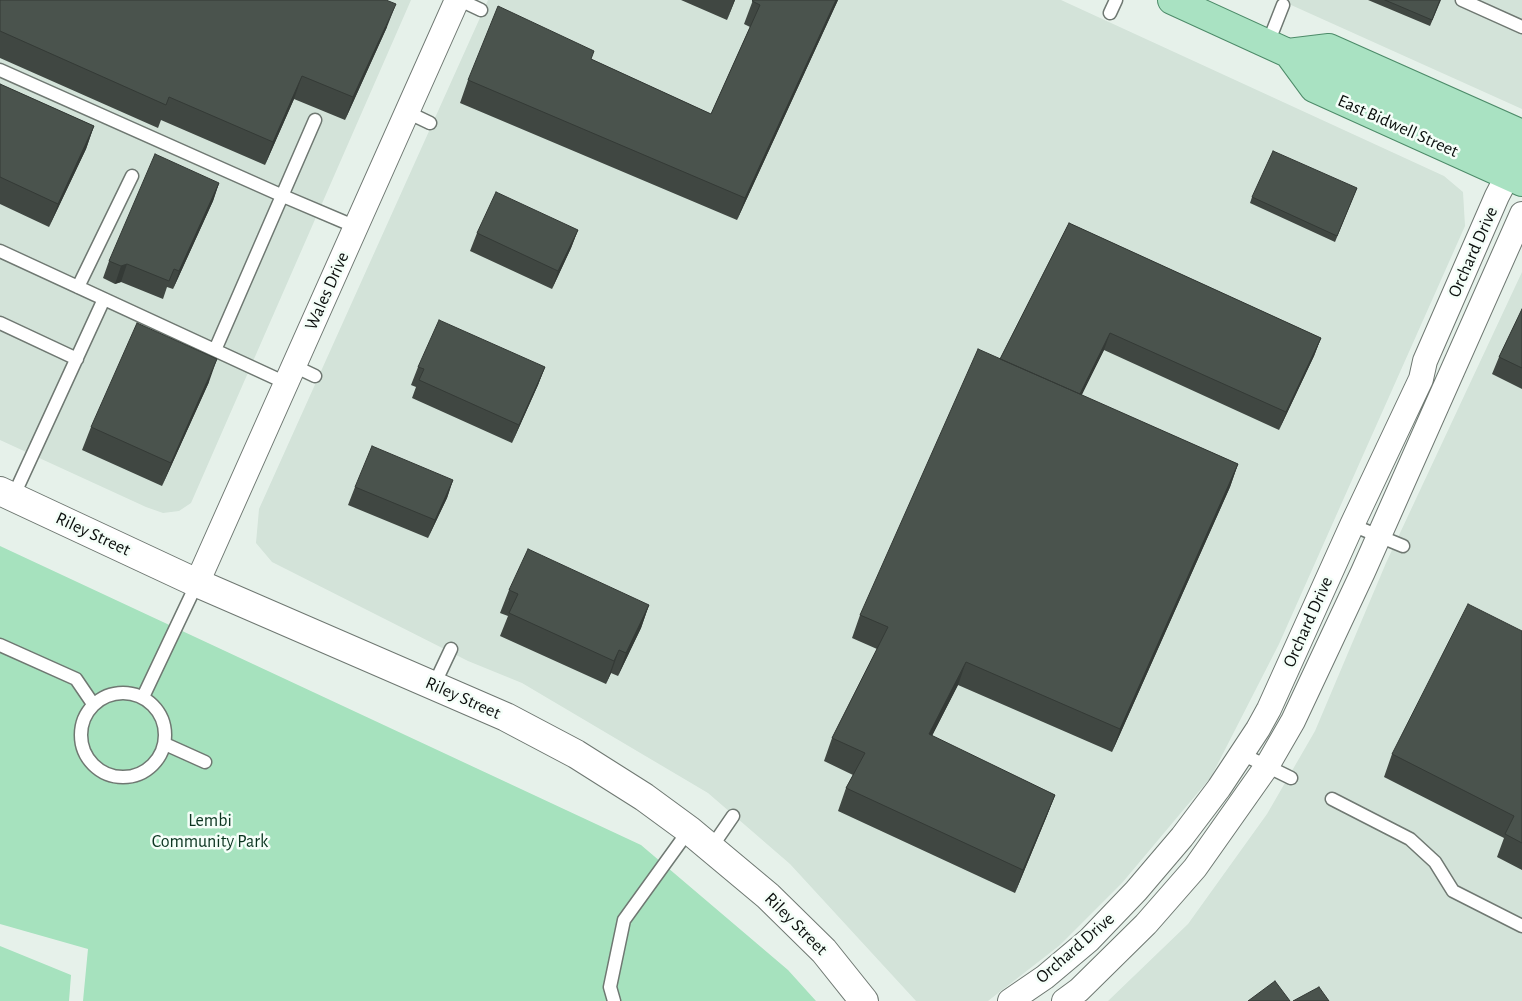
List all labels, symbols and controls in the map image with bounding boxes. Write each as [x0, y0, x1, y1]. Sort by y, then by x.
street label: East Bidwell Street [1334, 90, 1462, 162]
street label: Orchard Drive [1443, 203, 1503, 301]
street label: Wales Drive [300, 249, 354, 333]
street label: Riley Street [52, 507, 134, 561]
street label: Orchard Drive [1278, 573, 1338, 671]
street label: Riley Street [422, 672, 504, 724]
park label: Lembi Community Park [152, 810, 268, 852]
street label: Riley Street [760, 888, 832, 960]
street label: Orchard Drive [1031, 908, 1119, 988]

